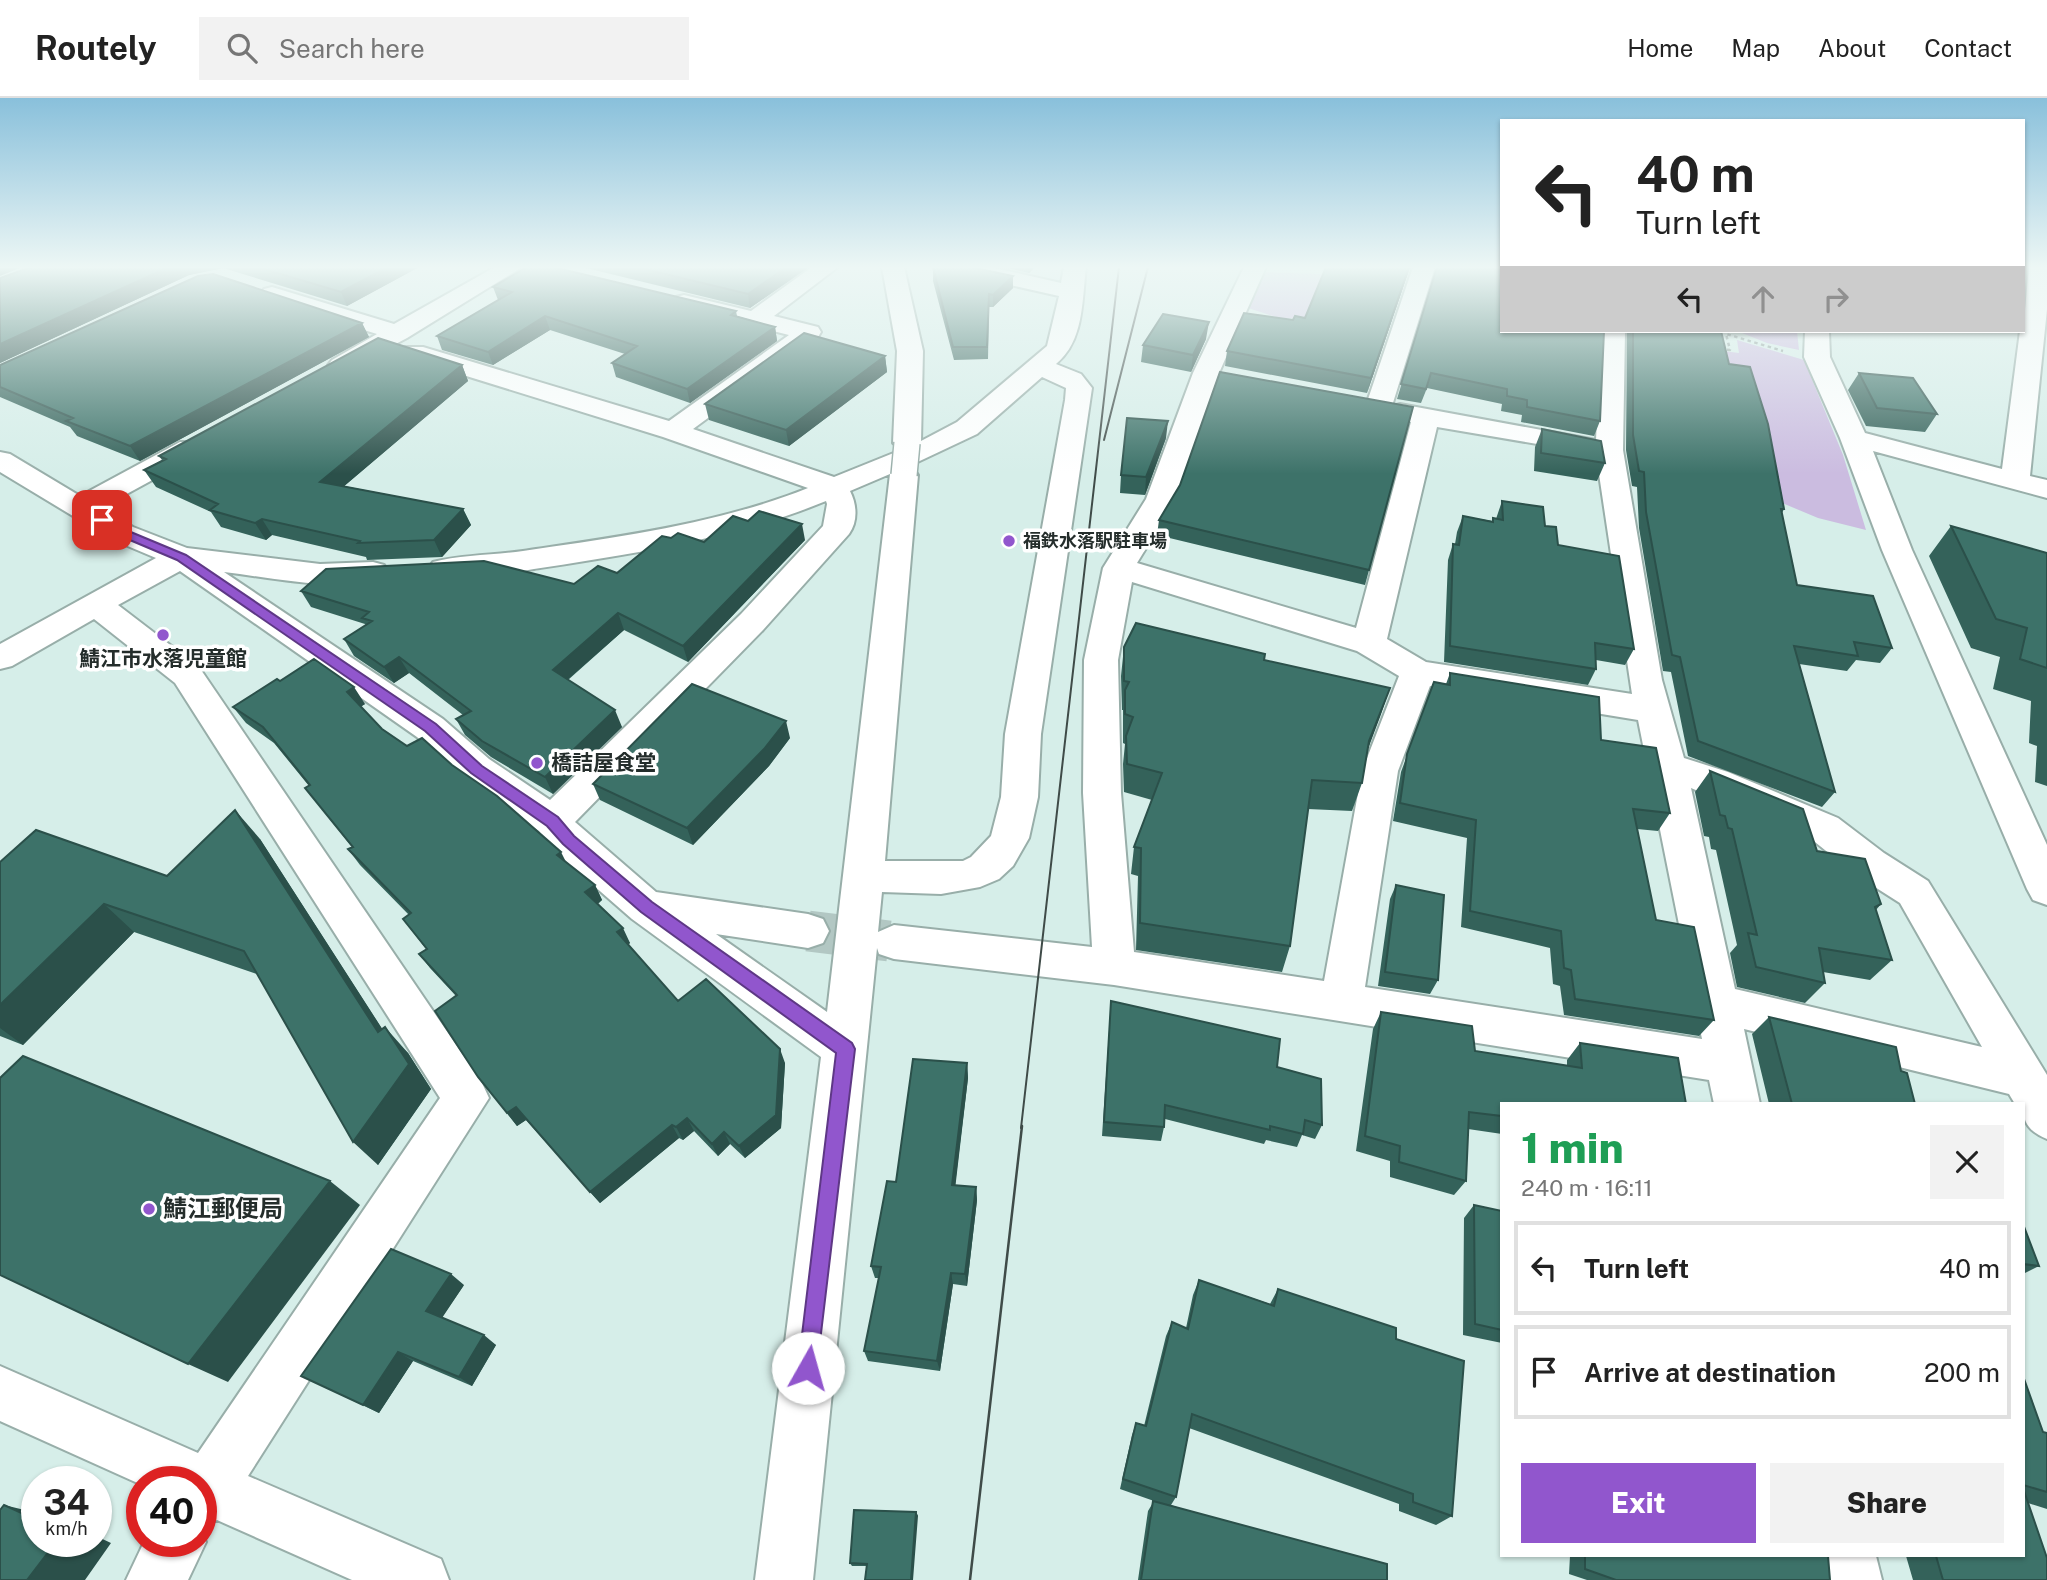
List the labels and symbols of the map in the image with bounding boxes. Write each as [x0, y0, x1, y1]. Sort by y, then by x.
pin [72, 490, 132, 550]
place label: 福鉄水落駅駐車場 [1023, 530, 1167, 551]
marker: 福鉄水落駅駐車場 [1001, 533, 1017, 549]
marker: 鯖江市水落児童館 [155, 627, 171, 643]
place label: 鯖江市水落児童館 [79, 646, 247, 671]
place label: 橋詰屋食堂 [551, 750, 656, 775]
marker: 橋詰屋食堂 [529, 755, 545, 771]
place label: 鯖江郵便局 [163, 1194, 283, 1222]
marker: 鯖江郵便局 [141, 1201, 157, 1217]
position arrow [771, 1331, 845, 1405]
speed limit sign: 40 [126, 1466, 217, 1557]

